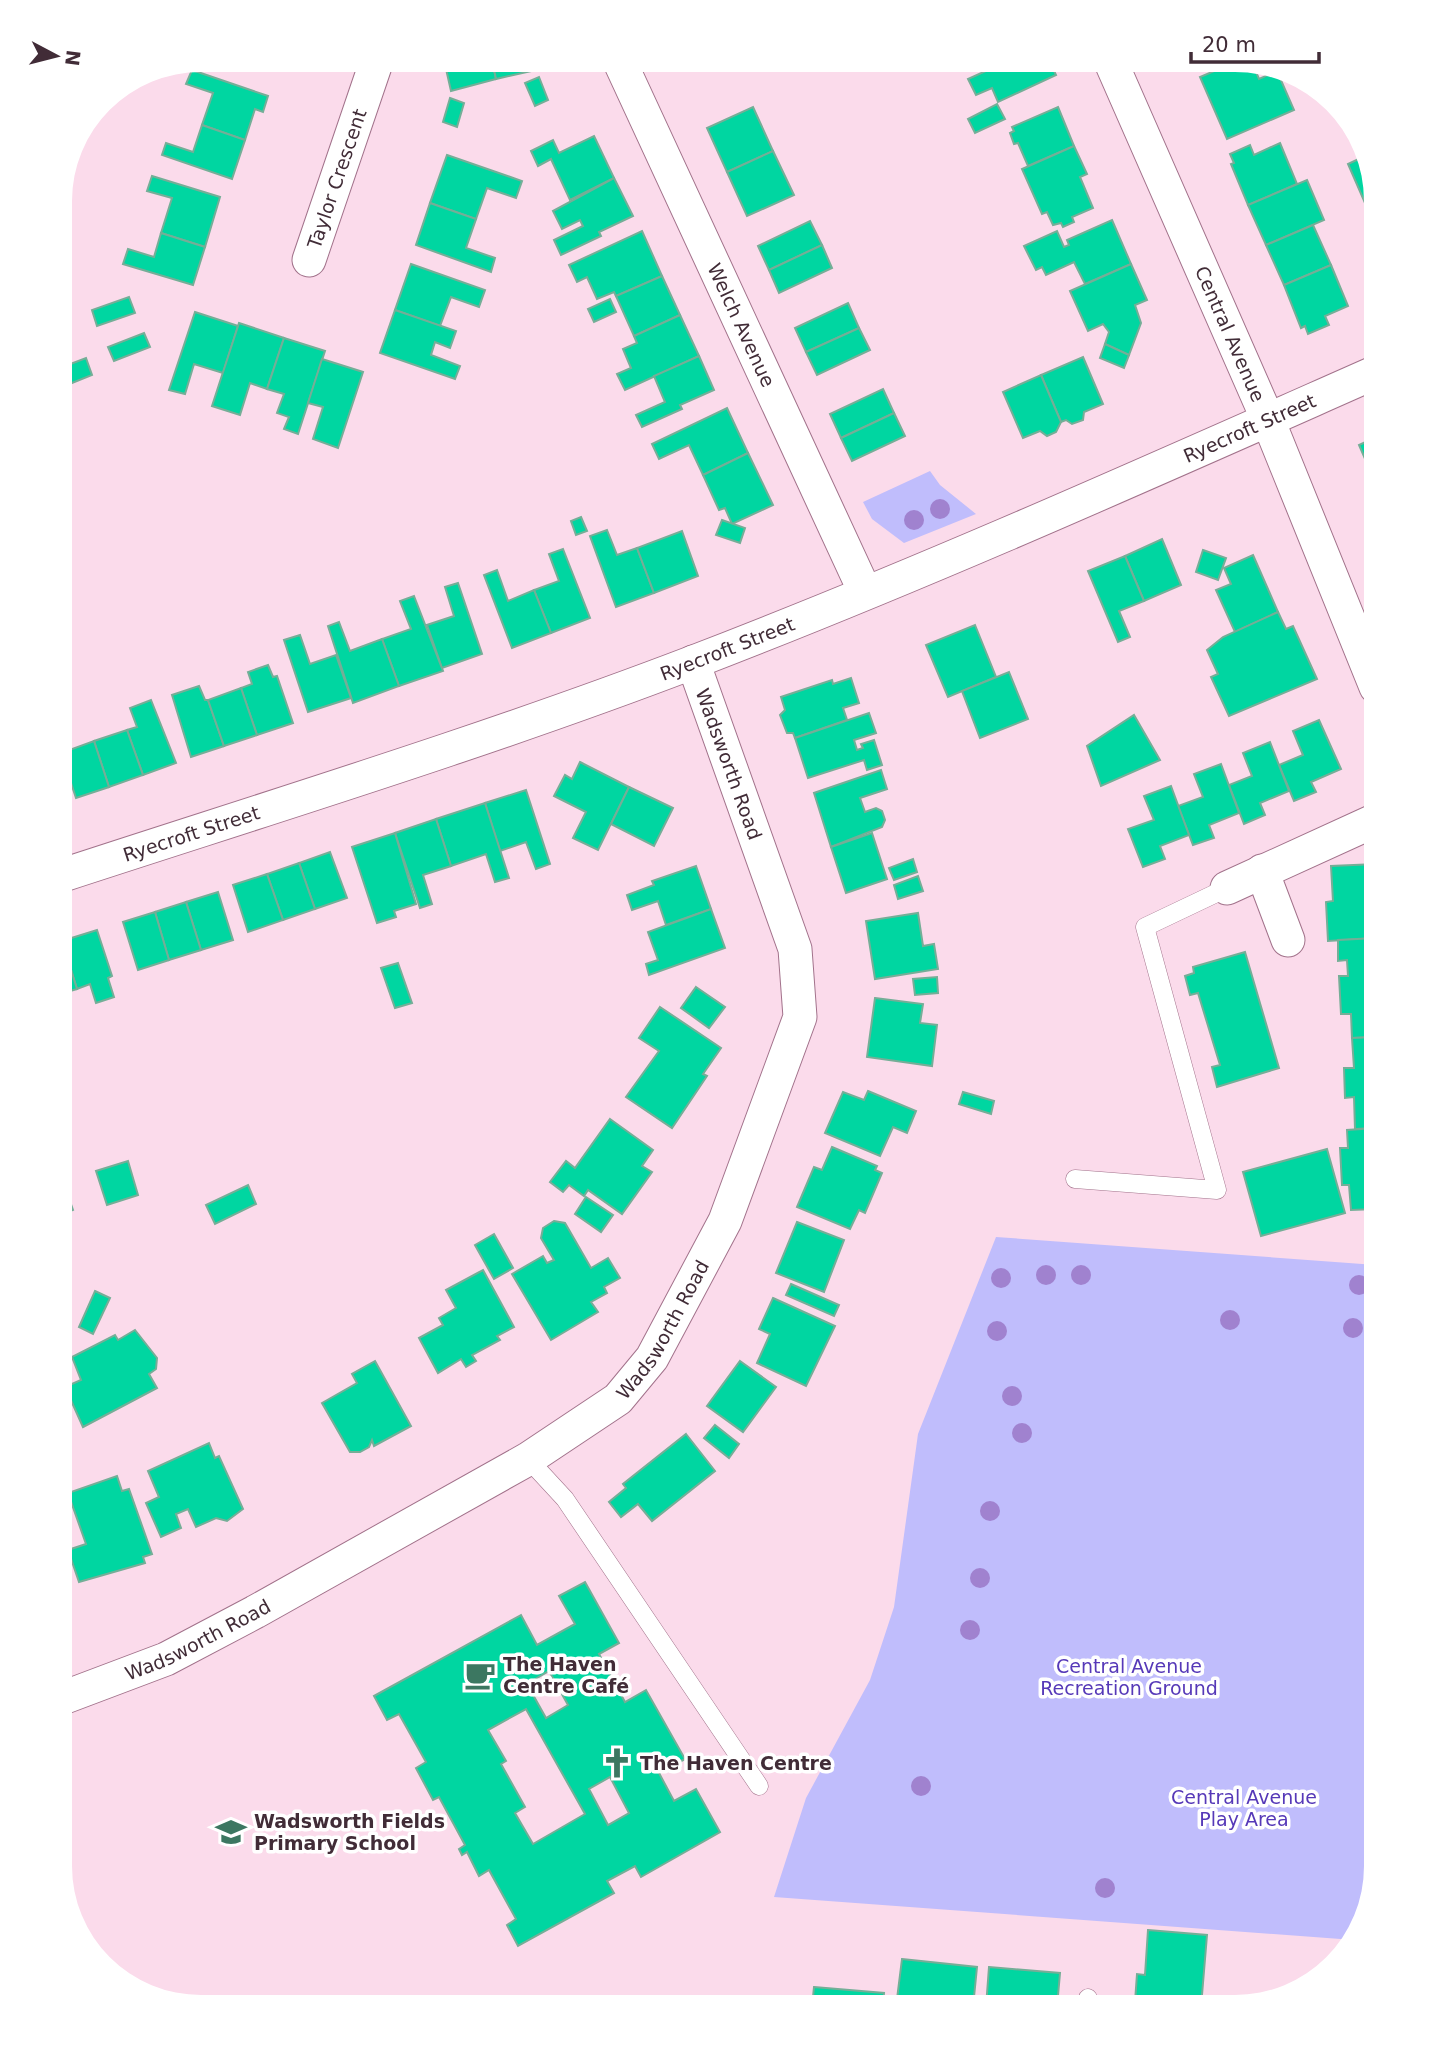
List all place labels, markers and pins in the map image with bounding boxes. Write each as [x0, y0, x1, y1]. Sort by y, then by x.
place label: The Haven Centre Café [503, 1653, 629, 1697]
cafe icon: The Haven Centre Café [463, 1658, 497, 1692]
church icon: The Haven Centre [600, 1746, 634, 1780]
place label: The Haven Centre [640, 1752, 832, 1774]
place label: Wadsworth Fields Primary School [254, 1810, 445, 1854]
school or university icon: Wadsworth Fields Primary School [214, 1815, 248, 1849]

